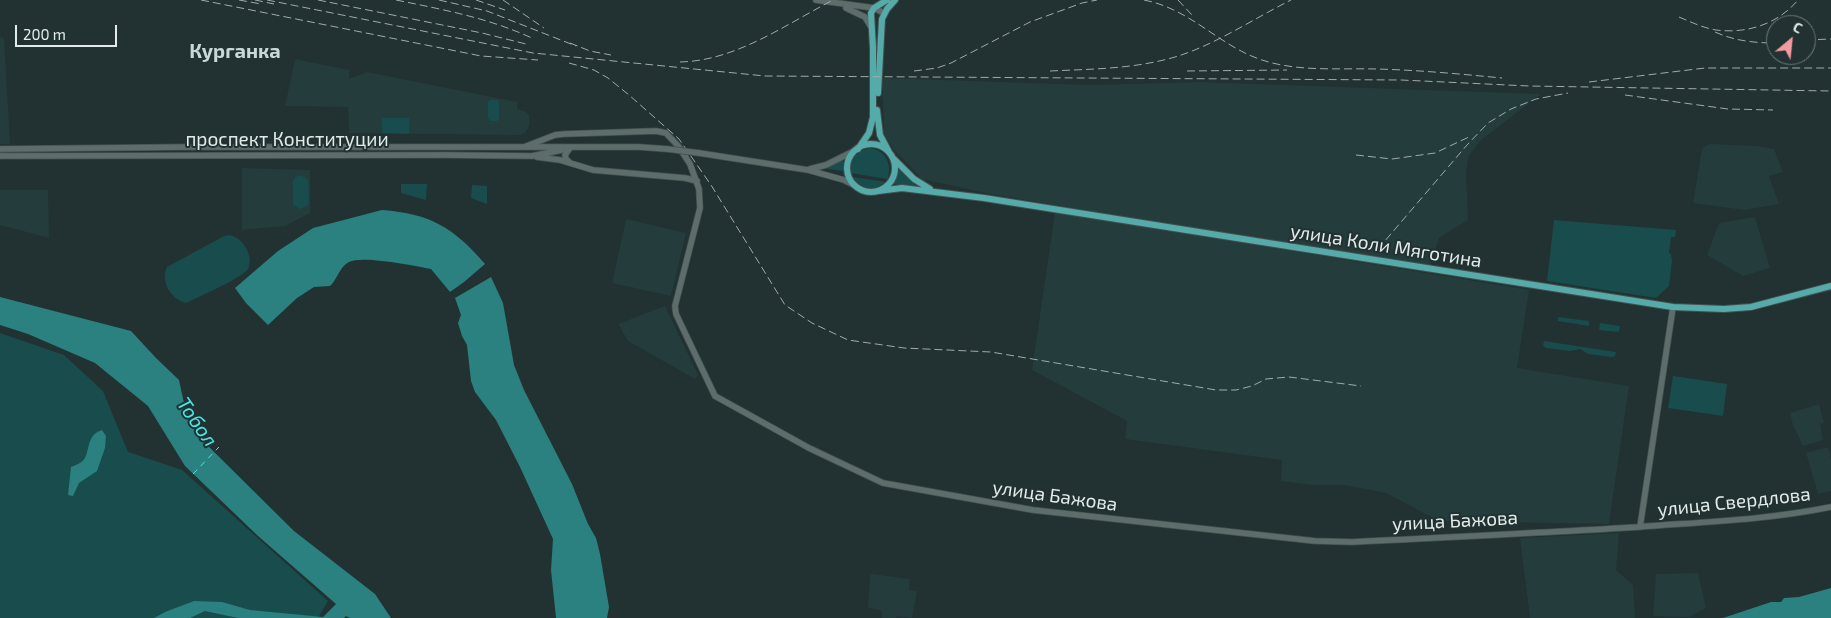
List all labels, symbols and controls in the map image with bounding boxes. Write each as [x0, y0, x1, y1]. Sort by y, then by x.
scale bar [18, 15, 120, 47]
north arrow [1766, 15, 1816, 65]
text: С [1790, 18, 1805, 37]
text: 200 m [23, 25, 66, 43]
district label: Курганка [189, 39, 281, 63]
street label: проспект Конституции [185, 129, 389, 151]
street label: улица Коли Мяготина [1289, 220, 1483, 272]
water label: Тобол [172, 393, 222, 451]
street label: улица Бажова [991, 476, 1119, 516]
street label: улица Свердлова [1656, 483, 1812, 521]
street label: улица Бажова [1392, 506, 1518, 536]

